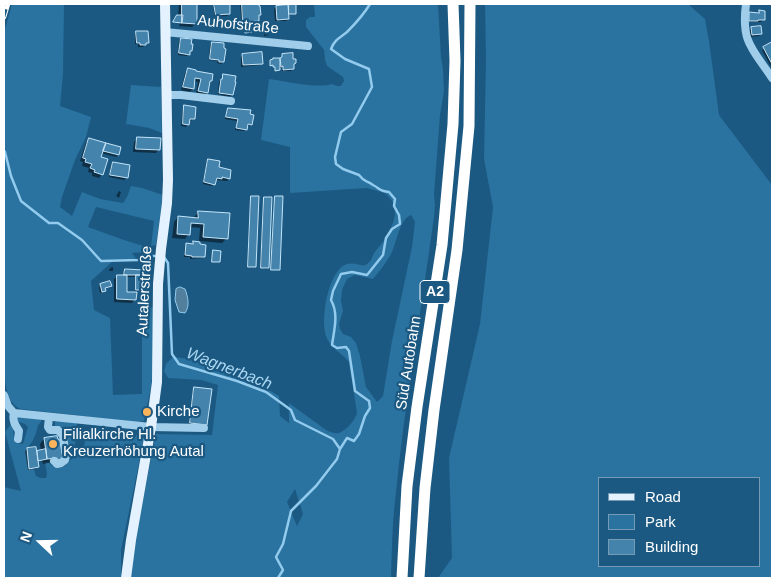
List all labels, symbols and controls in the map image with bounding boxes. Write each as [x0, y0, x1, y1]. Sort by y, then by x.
street label: Auhofstraße [196, 12, 280, 38]
street label: Autalerstraße [134, 246, 156, 336]
road number: A2 [420, 280, 450, 304]
street label: Süd Autobahn [393, 315, 425, 411]
water label: Wagnerbach [183, 344, 275, 394]
place label: Kirche [157, 403, 200, 421]
marker: Kirche [141, 406, 153, 418]
place label: Filialkirche Hl. Kreuzerhöhung Autal [63, 426, 204, 461]
marker: Filialkirche Hl. Kreuzerhöhung Autal [47, 438, 59, 450]
legend [598, 477, 761, 567]
text: Road [645, 488, 681, 505]
text: Park [645, 513, 676, 530]
north arrow [15, 517, 65, 567]
text: N [17, 529, 35, 544]
text: Building [645, 538, 698, 555]

